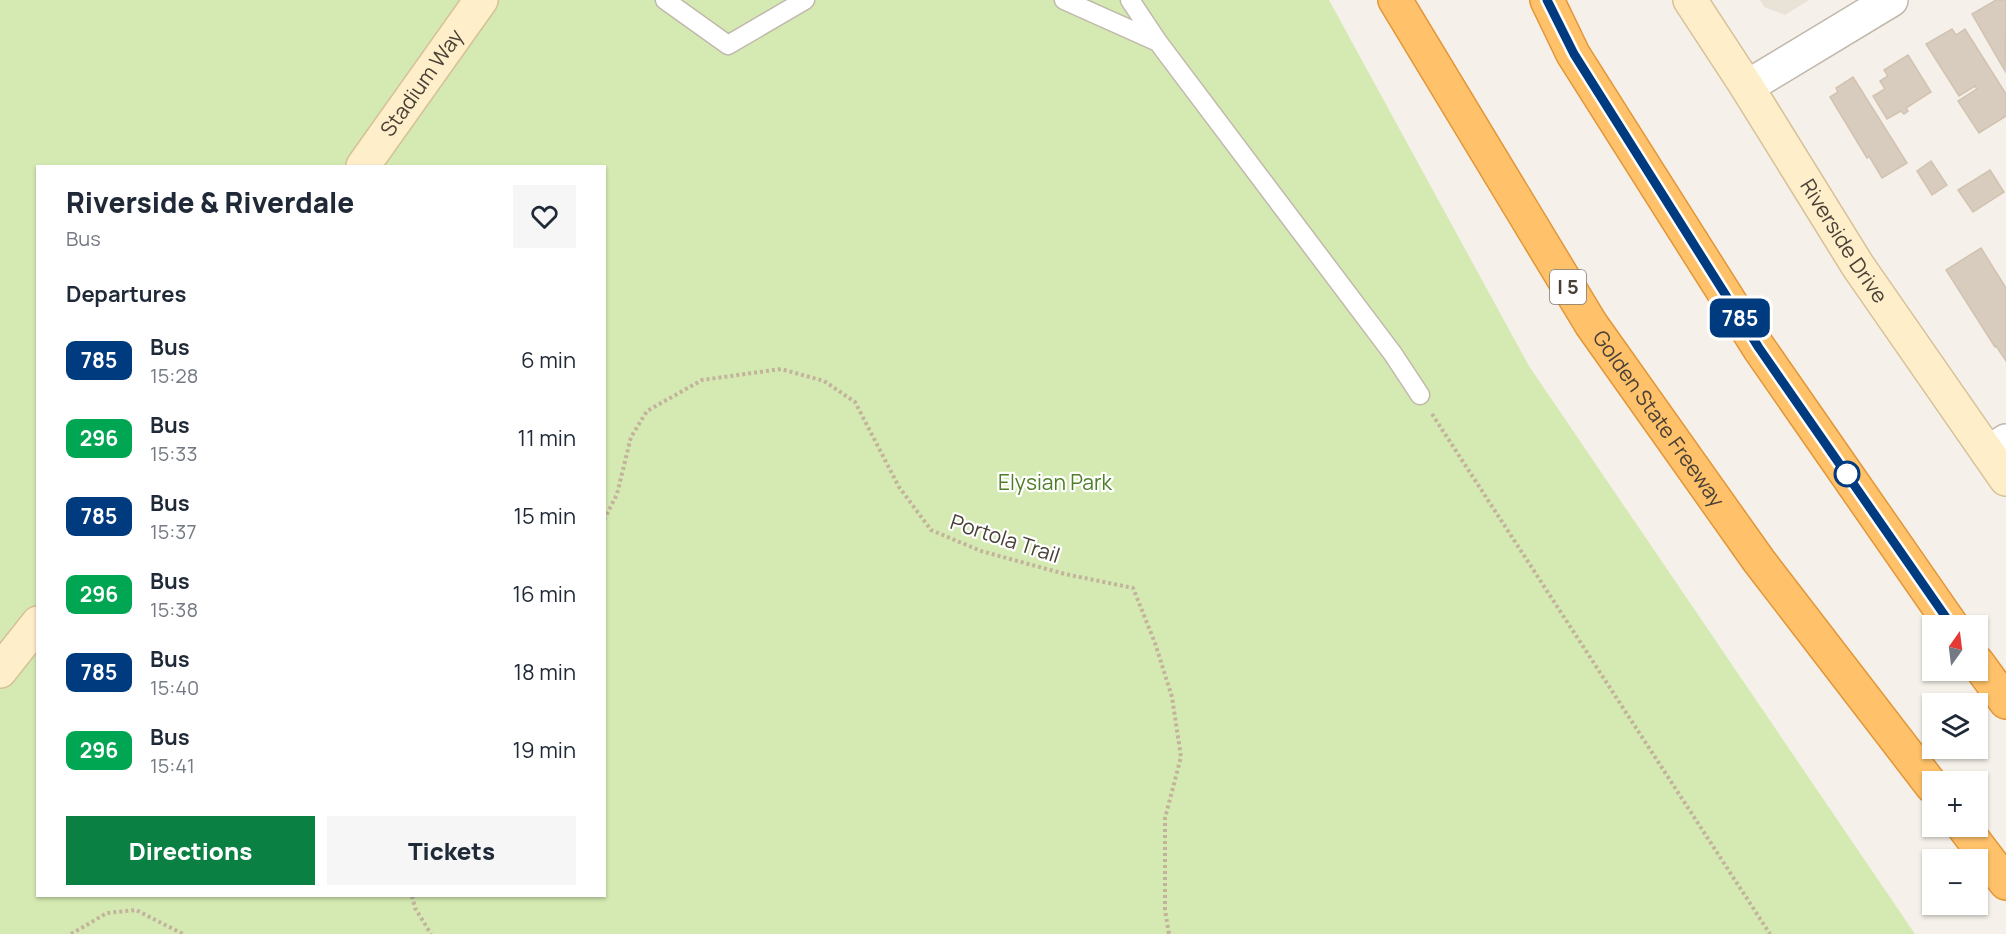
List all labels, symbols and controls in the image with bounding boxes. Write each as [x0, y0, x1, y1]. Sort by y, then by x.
street label: Stadium Way [373, 23, 469, 142]
street label: Riverside Drive [1794, 173, 1894, 308]
text: Riverside & Riverdale [66, 183, 354, 221]
button: heart [513, 185, 576, 248]
text: Bus [66, 225, 101, 252]
road number: I 5 [1550, 270, 1586, 304]
text: Departures [66, 279, 186, 309]
line badge: 785 [1706, 298, 1774, 338]
text: 785 [1722, 304, 1758, 332]
street label: Golden State Freeway [1587, 324, 1731, 512]
text: Bus [150, 332, 190, 362]
text: 6 min [521, 345, 576, 375]
text: 785 [81, 346, 117, 374]
text: 15:28 [150, 362, 198, 389]
text: Bus [150, 410, 190, 440]
text: 11 min [518, 423, 576, 453]
text: 296 [80, 424, 118, 452]
text: 15:33 [150, 440, 197, 467]
unlabelled marker [1834, 461, 1860, 487]
park label: Elysian Park [998, 468, 1113, 496]
text: Bus [150, 488, 190, 518]
text: 15 min [513, 501, 576, 531]
text: 785 [81, 502, 117, 530]
street label: Portola Trail [947, 507, 1064, 569]
text: 15:37 [150, 518, 196, 545]
text: Bus [150, 566, 190, 596]
text: 16 min [513, 579, 576, 609]
text: 296 [80, 580, 118, 608]
text: 15:38 [150, 596, 198, 623]
north arrow [1922, 615, 1988, 681]
map controls [1922, 615, 1988, 915]
text: Bus [150, 644, 190, 674]
text: 18 min [513, 657, 576, 687]
text: 785 [81, 658, 117, 686]
text: 15:40 [150, 674, 199, 701]
button: layers [1922, 693, 1988, 759]
text: Bus [150, 722, 190, 752]
text: 19 min [513, 735, 576, 765]
text: 296 [80, 736, 118, 764]
text: 15:41 [150, 752, 195, 779]
button: + [1922, 771, 1988, 837]
button: Directions [66, 816, 315, 885]
button: Tickets [327, 816, 576, 885]
button: − [1922, 849, 1988, 915]

